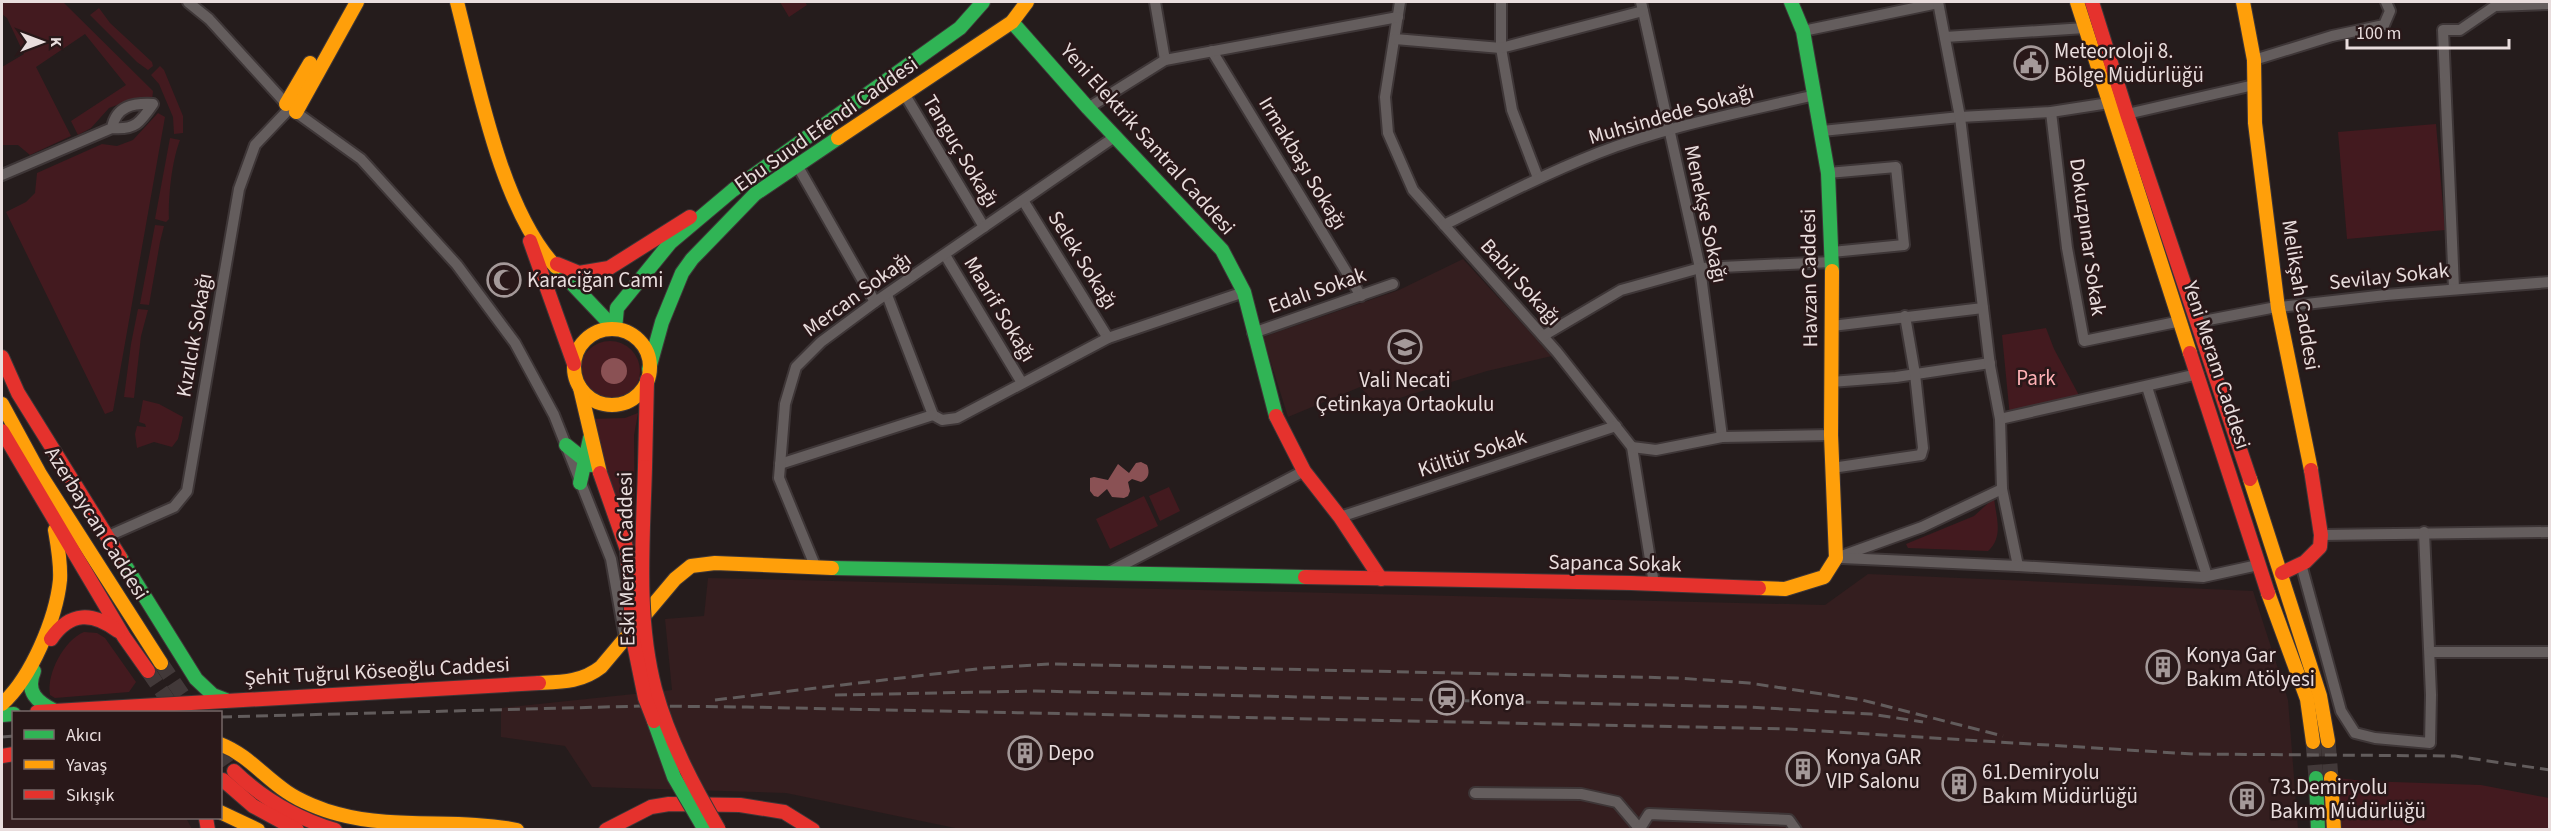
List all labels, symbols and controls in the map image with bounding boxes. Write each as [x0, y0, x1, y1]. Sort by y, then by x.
north arrow [12, 12, 72, 72]
scale bar [2347, 12, 2509, 50]
text: 100 m [2356, 21, 2401, 46]
street label: Yeni Elektrik Santral Caddesi [1053, 36, 1242, 242]
place label: Meteoroloji 8. Bölge Müdürlüğü [2054, 36, 2204, 90]
text: K [45, 37, 67, 47]
public building icon: Meteoroloji 8. Bölge Müdürlüğü [2013, 45, 2049, 81]
street label: Ebu Suud Efendi Caddesi [728, 49, 924, 199]
street label: Muhsindede Sokağı [1585, 76, 1757, 152]
street label: Tanguç Sokağı [916, 89, 1006, 213]
street label: Irmakbaşı Sokağı [1251, 91, 1355, 235]
street label: Menekşe Sokağı [1677, 142, 1735, 286]
street label: Dokuzpınar Sokak [2062, 156, 2114, 318]
street label: Selek Sokağı [1041, 205, 1125, 315]
street label: Havzan Caddesi [1793, 208, 1825, 348]
street label: Melikşah Caddesi [2274, 218, 2328, 372]
street label: Babil Sokağı [1474, 232, 1568, 332]
street label: Mercan Sokağı [797, 244, 917, 344]
street label: Maarif Sokağı [957, 251, 1043, 367]
street label: Sevilay Sokak [2328, 255, 2451, 297]
street label: Edalı Sokak [1264, 259, 1370, 321]
mosque icon: Karaciğan Cami [486, 262, 522, 298]
place label: Karaciğan Cami [527, 265, 664, 295]
street label: Kızılcık Sokağı [168, 271, 220, 399]
street label: Yeni Meram Caddesi [2175, 276, 2258, 453]
school or university icon: Vali Necati Çetinkaya Ortaokulu [1387, 329, 1423, 365]
park label: Park [2016, 363, 2056, 393]
place label: Vali Necati Çetinkaya Ortaokulu [1315, 365, 1495, 419]
street label: Kültür Sokak [1414, 421, 1531, 485]
street label: Azerbaycan Caddesi [38, 441, 156, 605]
street label: Eski Meram Caddesi [609, 471, 643, 647]
street label: Sapanca Sokak [1548, 547, 1682, 579]
place label: Konya Gar Bakım Atölyesi [2186, 640, 2315, 694]
street label: Şehit Tuğrul Köseoğlu Caddesi [243, 649, 511, 693]
building icon: Konya Gar Bakım Atölyesi [2145, 649, 2181, 685]
station icon: Konya [1429, 680, 1465, 716]
place label: Konya [1470, 683, 1525, 713]
legend [12, 711, 222, 819]
text: Akıcı [66, 723, 102, 748]
building icon: Depo [1007, 735, 1043, 771]
place label: Depo [1048, 738, 1094, 768]
place label: Konya GAR VIP Salonu [1826, 742, 1921, 796]
building icon: Konya GAR VIP Salonu [1785, 751, 1821, 787]
text: Yavaş [65, 753, 107, 778]
place label: 61.Demiryolu Bakım Müdürlüğü [1982, 757, 2138, 811]
building icon: 61.Demiryolu Bakım Müdürlüğü [1941, 766, 1977, 802]
place label: 73.Demiryolu Bakım Müdürlüğü [2270, 772, 2426, 826]
building icon: 73.Demiryolu Bakım Müdürlüğü [2229, 781, 2265, 817]
text: Sıkışık [66, 783, 114, 808]

